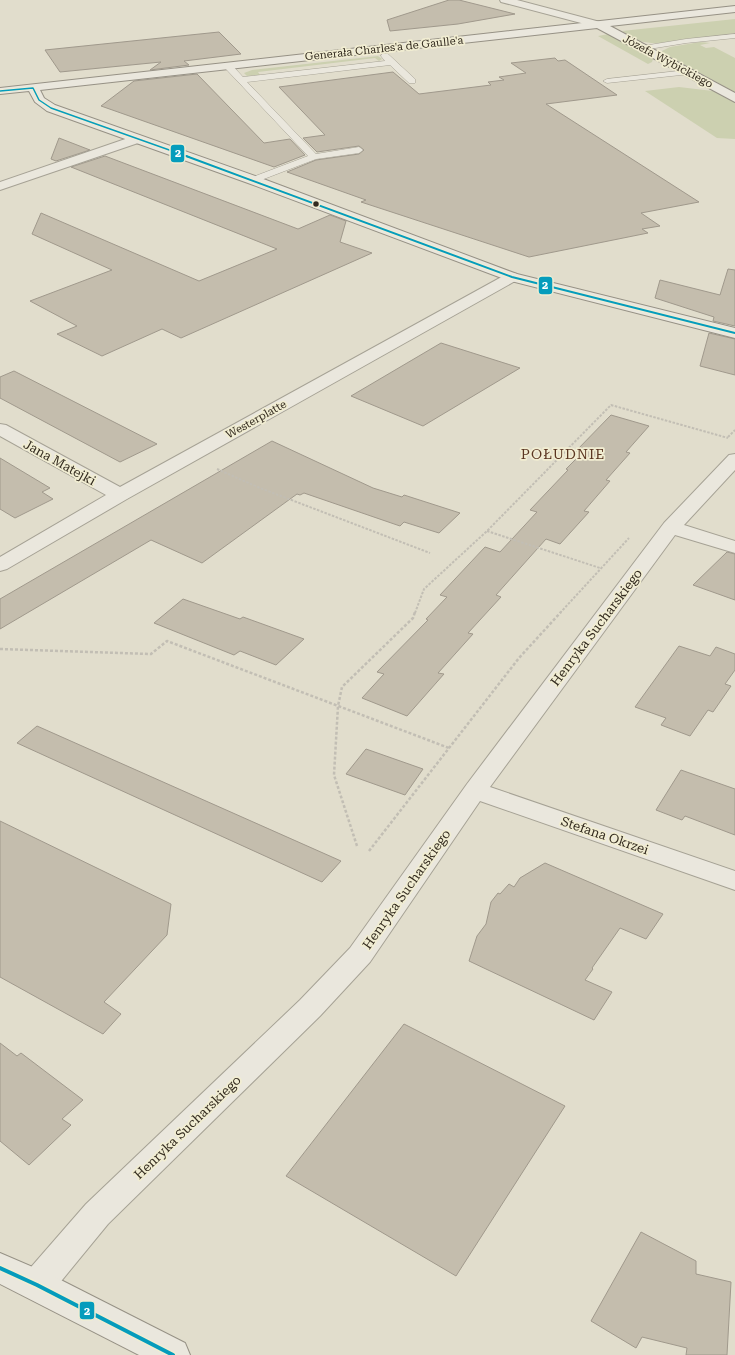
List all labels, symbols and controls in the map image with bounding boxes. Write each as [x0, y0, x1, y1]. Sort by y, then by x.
street label: Józefa Wybickiego [620, 32, 715, 91]
street label: Generała Charles'a de Gaulle'a [304, 34, 464, 63]
line badge: 2 [170, 144, 185, 163]
text: 2 [175, 147, 181, 160]
unlabelled marker [311, 199, 321, 209]
line badge: 2 [538, 276, 553, 295]
text: 2 [542, 279, 548, 292]
street label: Westerplatte [224, 397, 289, 441]
street label: Jana Matejki [21, 436, 98, 488]
district label: POŁUDNIE [521, 446, 605, 462]
street label: Henryka Sucharskiego [548, 566, 645, 689]
street label: Stefana Okrzei [559, 813, 651, 858]
street label: Henryka Sucharskiego [359, 827, 453, 952]
street label: Henryka Sucharskiego [131, 1072, 244, 1182]
line badge: 2 [79, 1301, 95, 1320]
text: 2 [84, 1305, 90, 1318]

